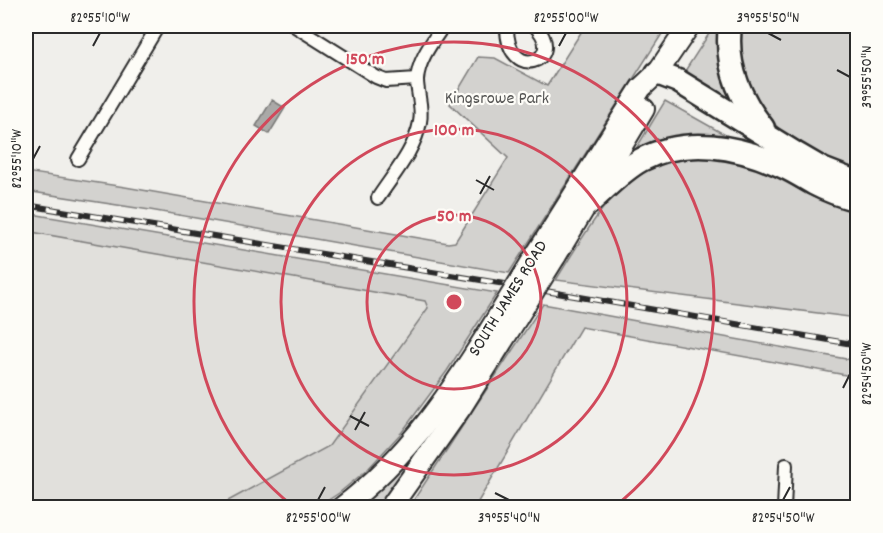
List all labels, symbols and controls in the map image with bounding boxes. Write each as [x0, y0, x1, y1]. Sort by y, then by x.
text: 82°55'10"W [70, 8, 130, 30]
text: 82°55'00"W [534, 8, 599, 30]
text: 39°55'50"N [736, 8, 800, 30]
text: 39°55'50"N [857, 45, 879, 109]
text: 150 m [346, 48, 384, 73]
park label: Kingsrowe Park [445, 87, 549, 112]
text: 100 m [434, 119, 474, 144]
text: 82°55'10"W [7, 129, 29, 189]
text: 50 m [437, 205, 471, 230]
street label: SOUTH JAMES ROAD [463, 236, 555, 362]
centre of rings [444, 292, 464, 312]
text: 82°54'50"W [857, 342, 879, 405]
text: 82°55'00"W [286, 508, 351, 530]
text: 39°55'40"N [478, 508, 540, 530]
text: 82°54'50"W [752, 508, 815, 530]

